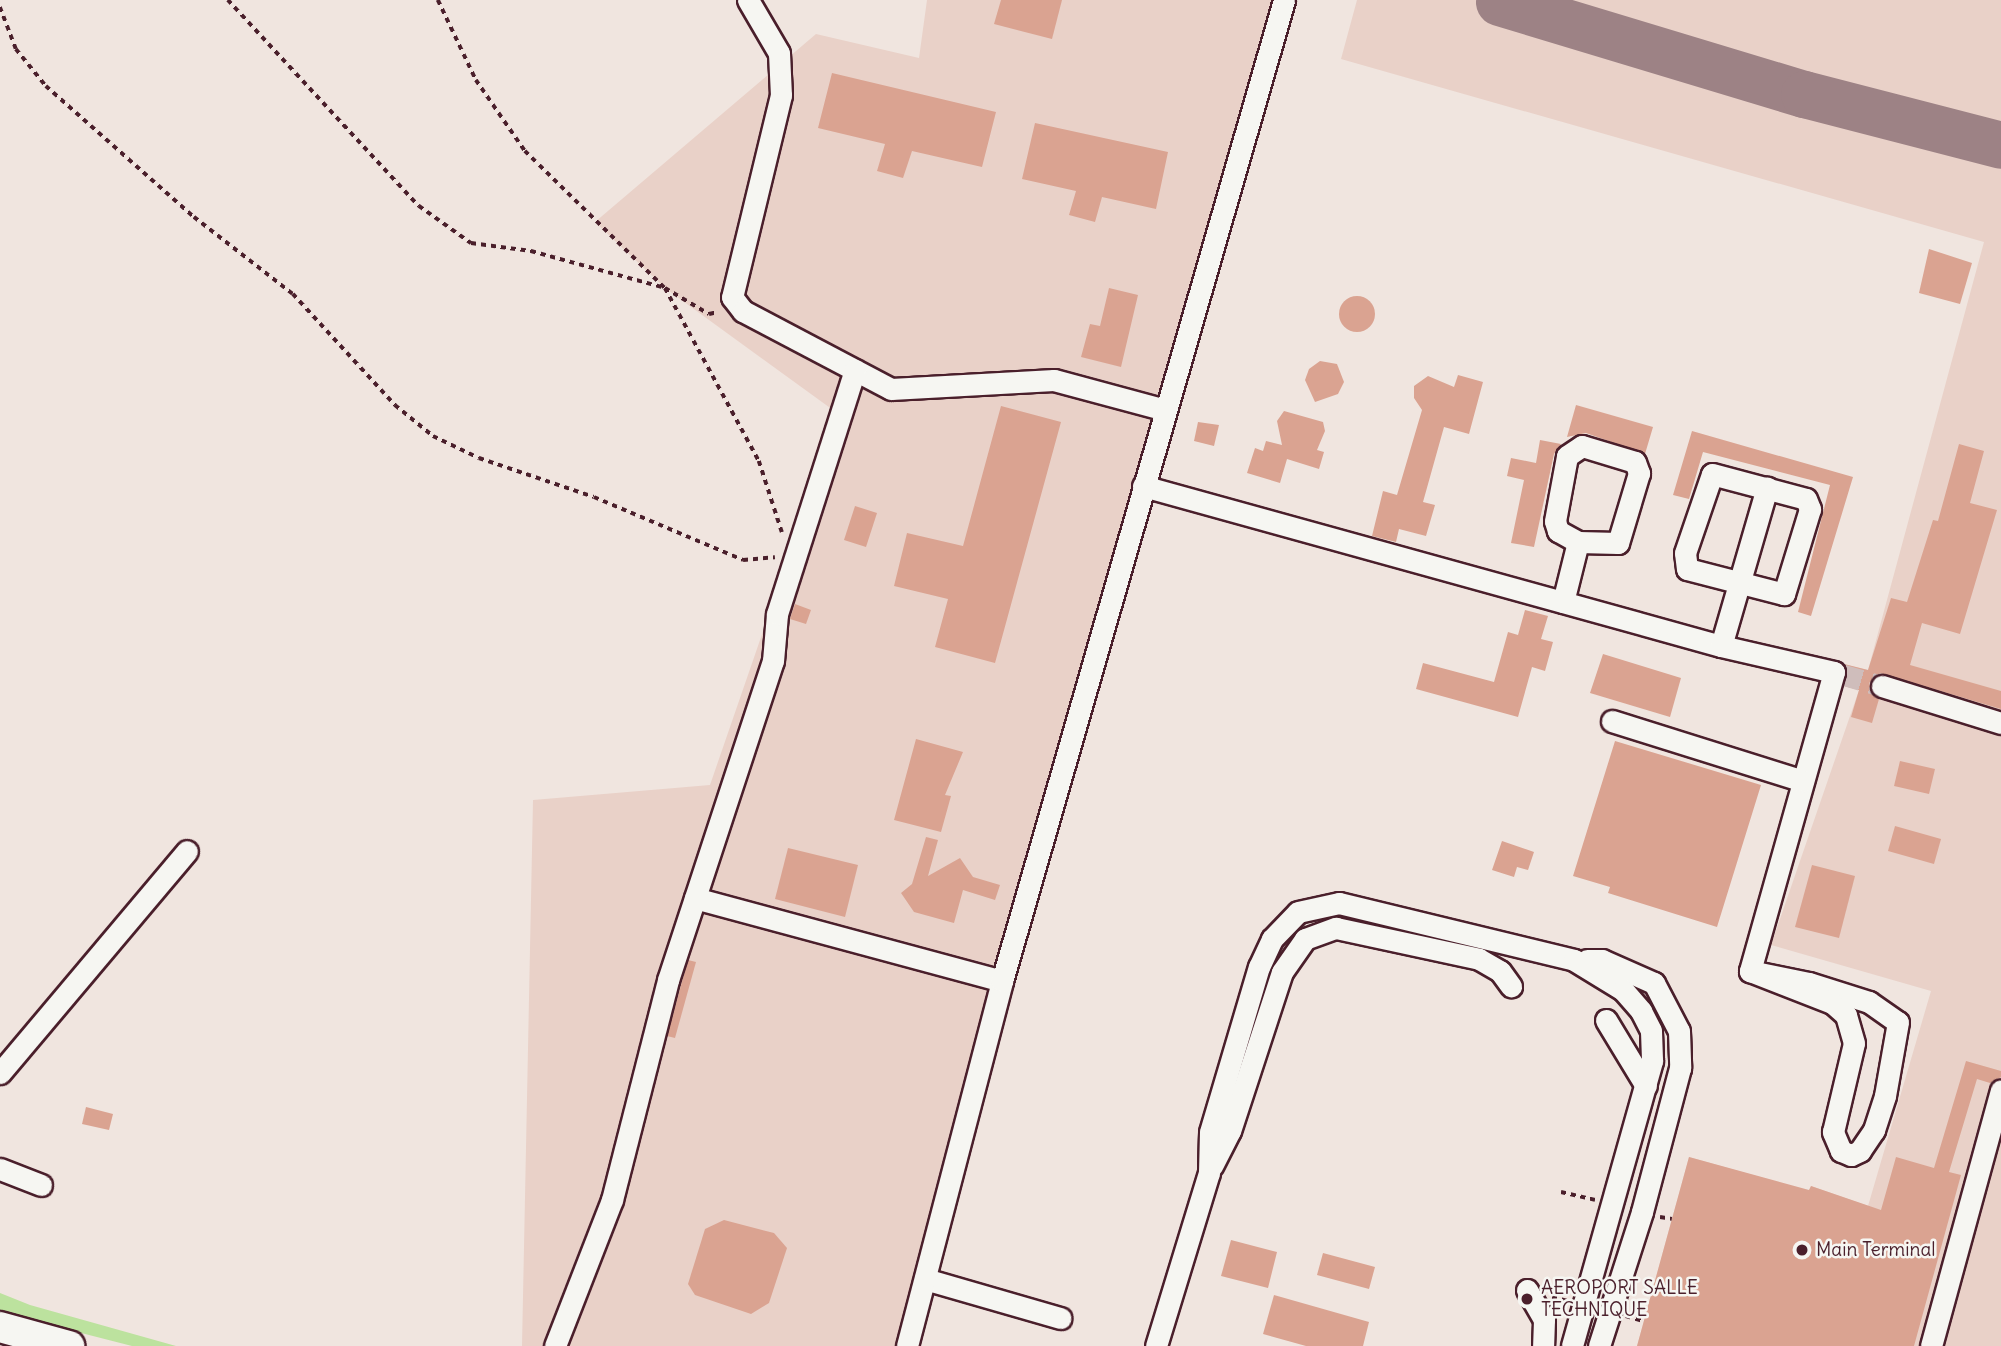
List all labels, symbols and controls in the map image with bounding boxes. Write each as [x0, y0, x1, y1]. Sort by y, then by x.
place label: Main Terminal [1816, 1239, 1936, 1261]
marker: Main Terminal [1794, 1242, 1810, 1258]
place label: AEROPORT SALLE TECHNIQUE [1541, 1277, 1698, 1321]
marker: AEROPORT SALLE TECHNIQUE [1519, 1291, 1535, 1307]

